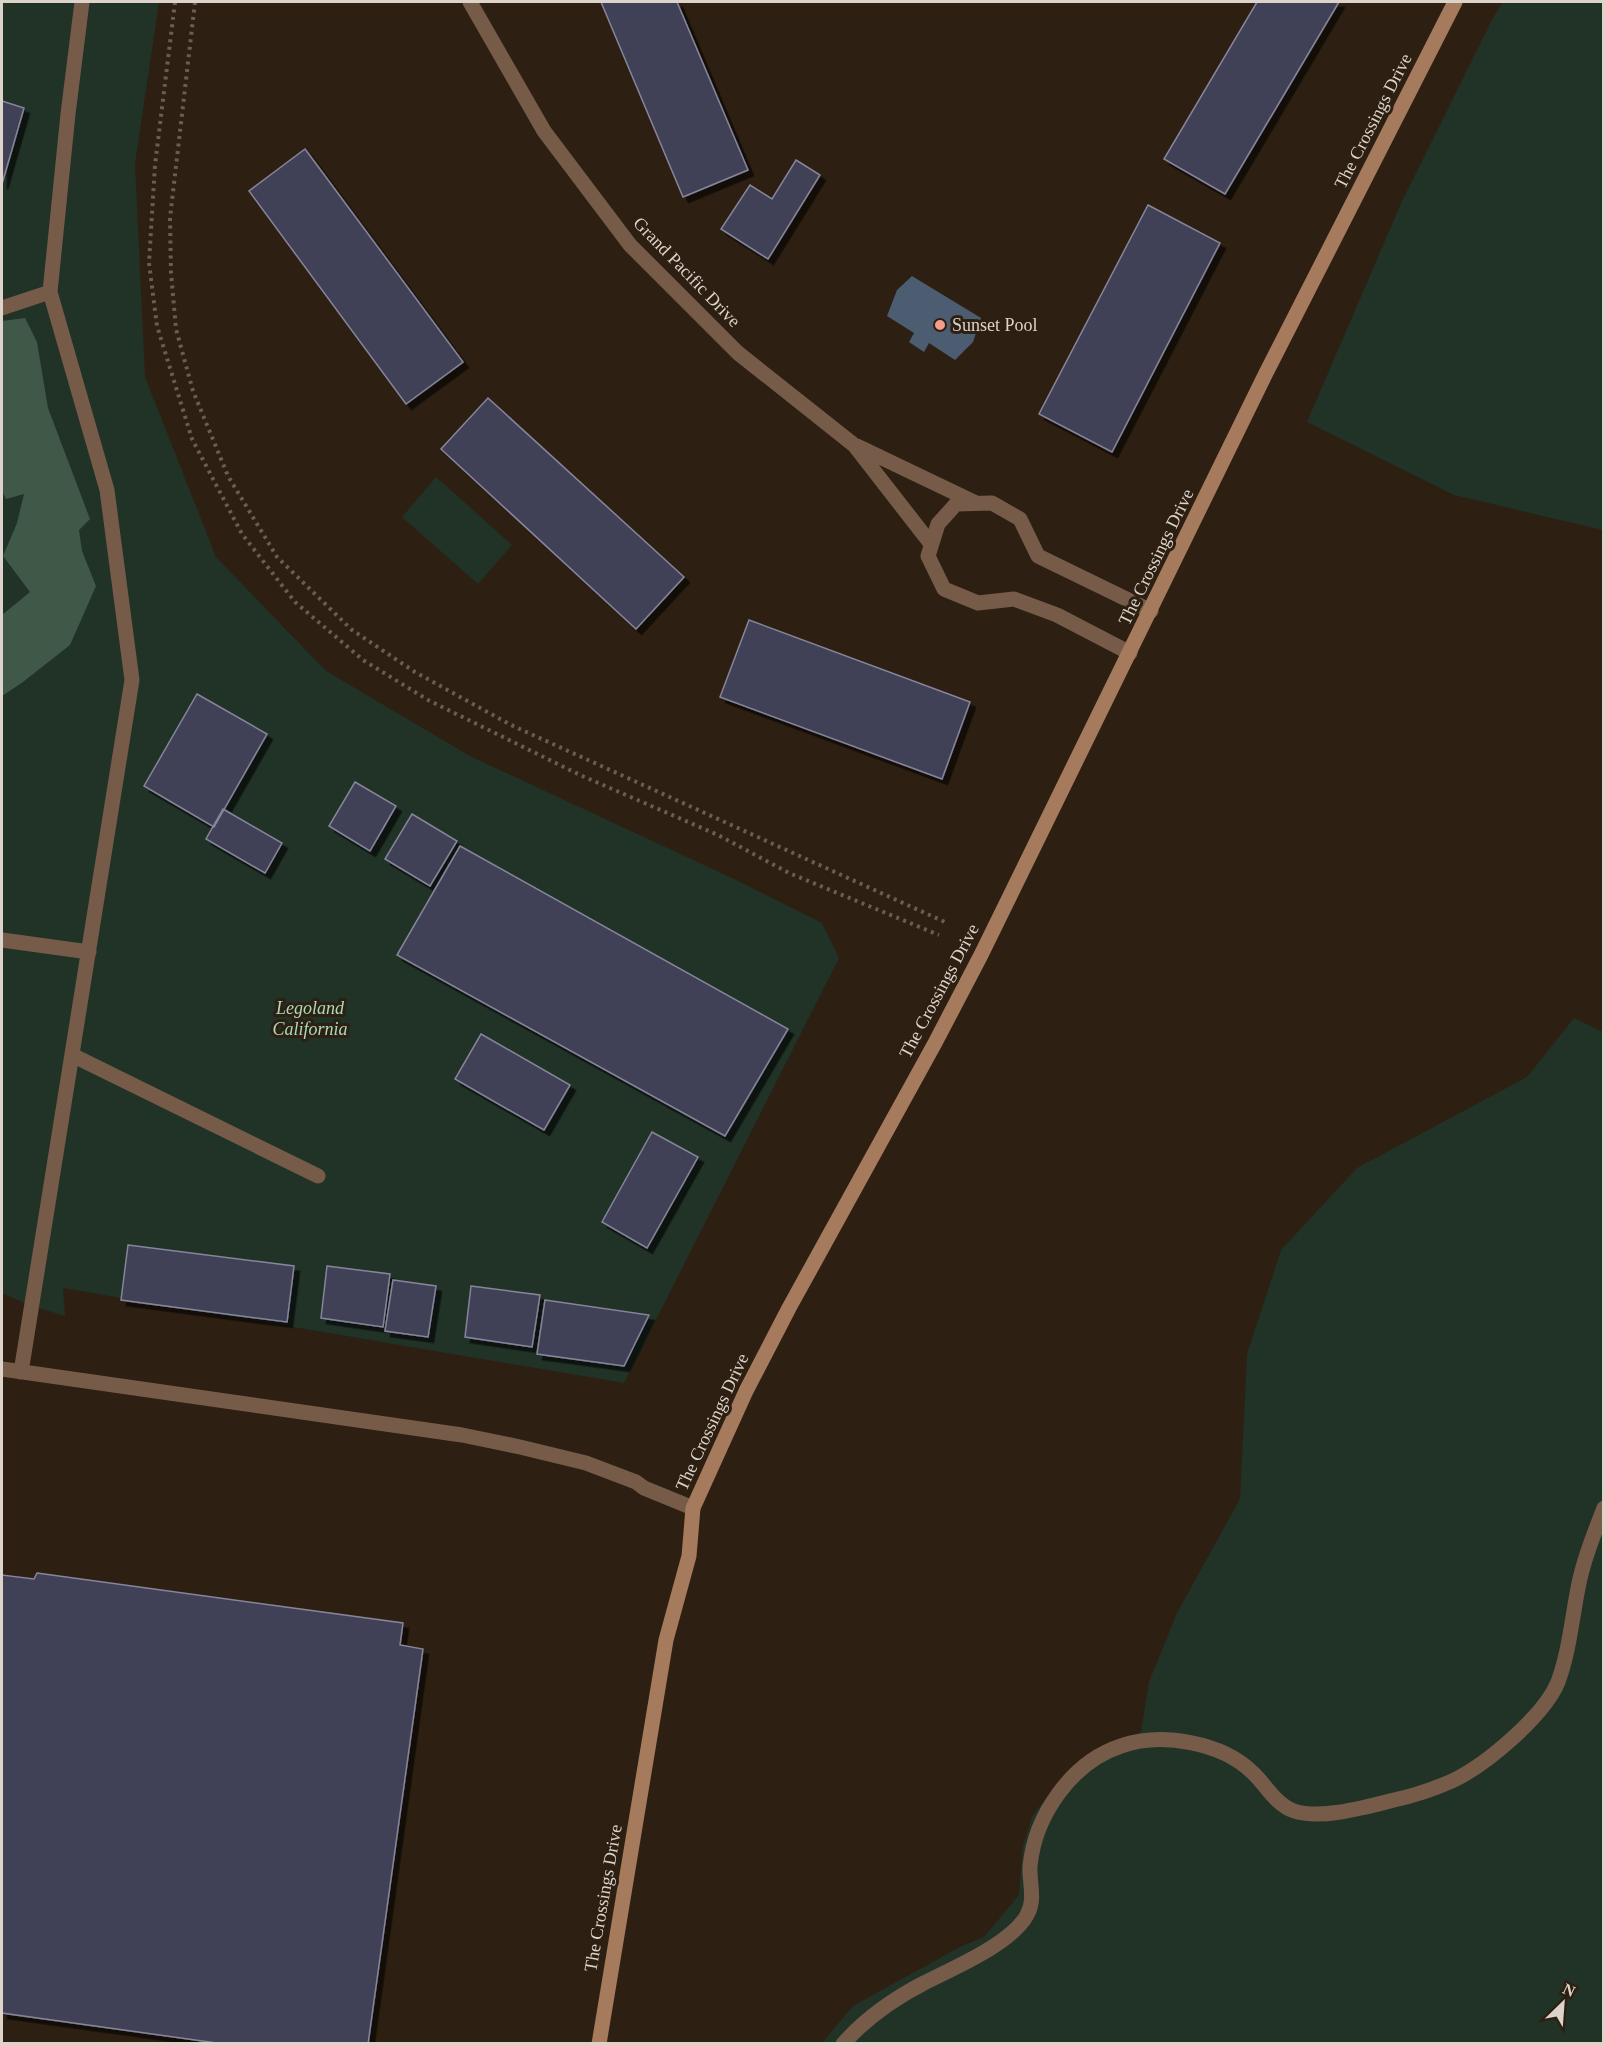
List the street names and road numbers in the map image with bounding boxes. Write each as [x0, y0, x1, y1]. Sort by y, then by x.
street label: The Crossings Drive [1330, 50, 1416, 192]
street label: Grand Pacific Drive [629, 213, 745, 331]
street label: The Crossings Drive [1114, 486, 1198, 628]
street label: The Crossings Drive [895, 921, 983, 1061]
street label: The Crossings Drive [671, 1350, 753, 1494]
street label: The Crossings Drive [580, 1823, 626, 1973]

